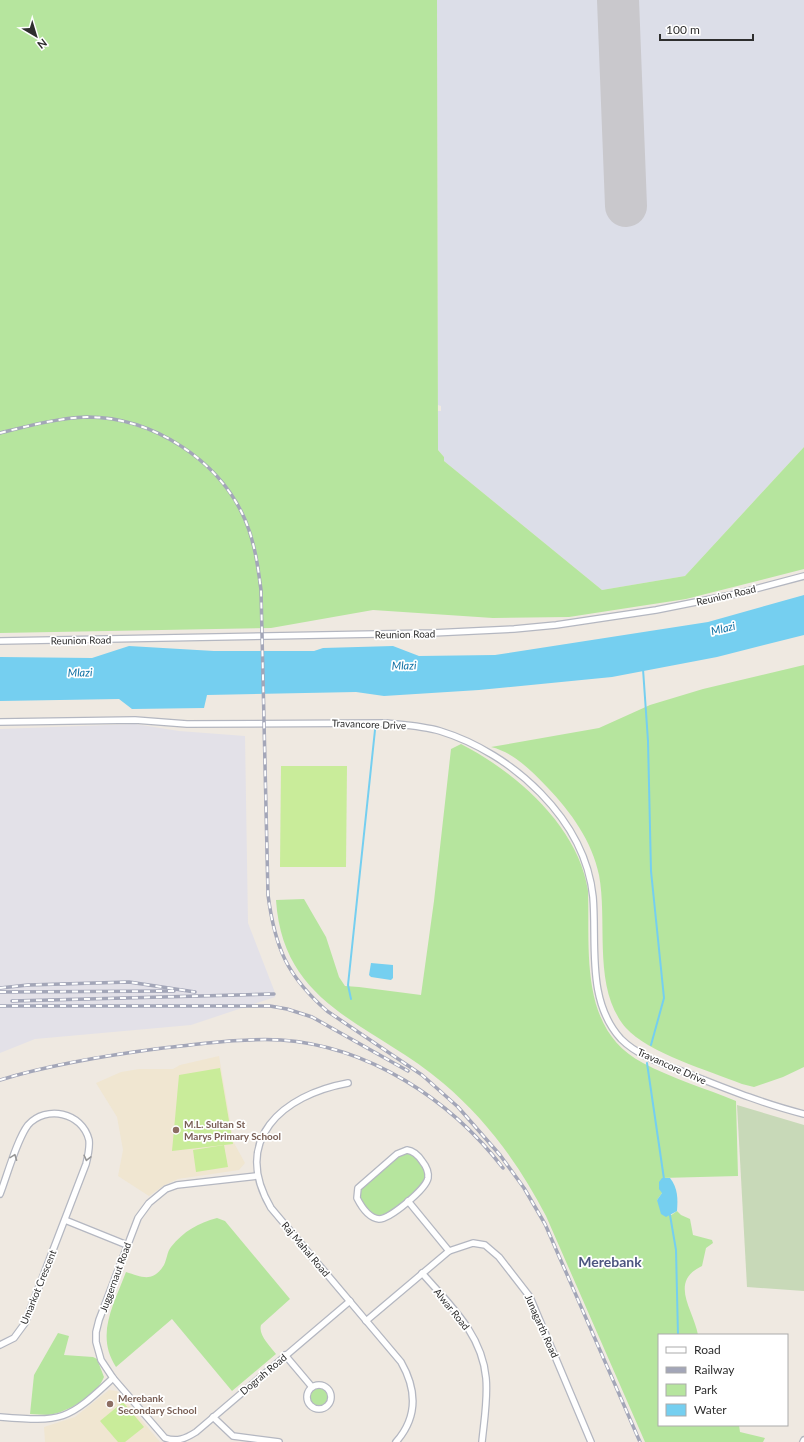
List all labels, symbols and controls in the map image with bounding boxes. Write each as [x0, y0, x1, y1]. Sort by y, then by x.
north arrow [16, 16, 56, 56]
scale bar [660, 16, 753, 42]
text: 100 m [666, 22, 700, 37]
text: N [35, 37, 50, 52]
street label: Reunion Road [695, 582, 757, 608]
water label: Mlazi [709, 619, 737, 637]
street label: Reunion Road [375, 627, 435, 641]
street label: Reunion Road [51, 633, 111, 647]
water label: Mlazi [392, 658, 417, 672]
water label: Mlazi [68, 665, 93, 679]
street label: Travancore Drive [332, 717, 406, 731]
street label: Travancore Drive [636, 1045, 708, 1087]
place label: M.L. Sultan St Marys Primary School [184, 1118, 281, 1142]
marker: M.L. Sultan St Marys Primary School [171, 1125, 181, 1135]
one-way arrow [9, 1154, 17, 1161]
one-way arrow [84, 1155, 92, 1161]
street label: Raj Mahal Road [280, 1219, 332, 1279]
street label: Juggernaut Road [97, 1240, 133, 1314]
street label: Umarkot Crescent [18, 1248, 59, 1326]
district label: Merebank [578, 1253, 642, 1270]
street label: Alwar Road [432, 1286, 472, 1332]
street label: Junagarth Road [523, 1293, 561, 1359]
legend [658, 1334, 788, 1426]
text: Road [694, 1342, 721, 1357]
street label: Dograh Road [237, 1351, 289, 1397]
text: Railway [694, 1362, 735, 1377]
text: Park [694, 1382, 718, 1397]
place label: Merebank Secondary School [118, 1392, 197, 1416]
marker: Merebank Secondary School [105, 1399, 115, 1409]
text: Water [694, 1402, 727, 1417]

